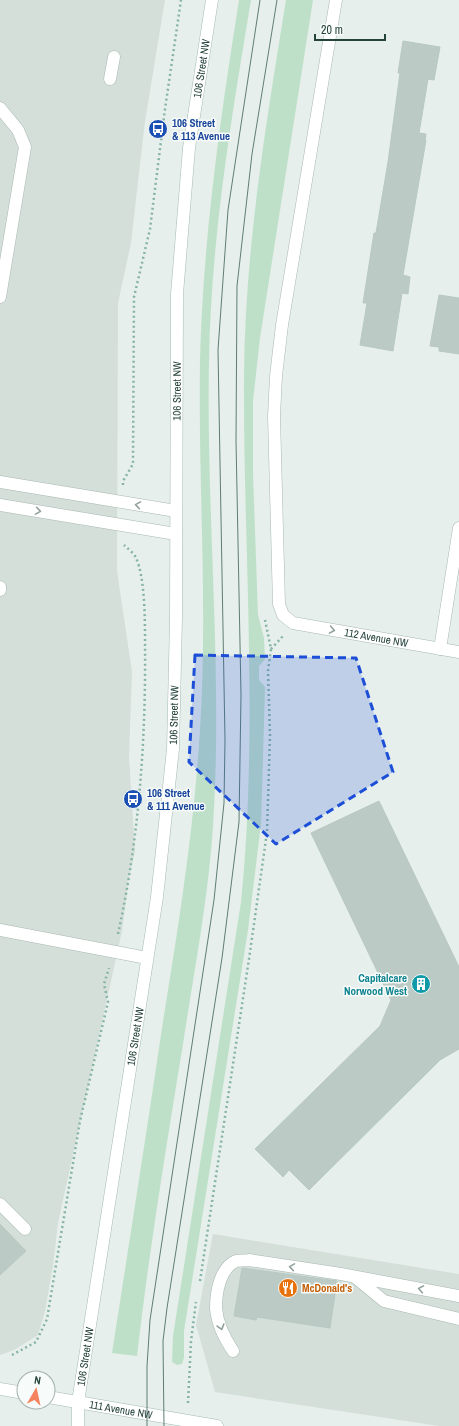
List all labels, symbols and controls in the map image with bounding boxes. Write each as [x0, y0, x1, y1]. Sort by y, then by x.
scale bar [315, 16, 385, 42]
text: 20 m [321, 22, 343, 38]
street label: 106 Street NW [190, 38, 213, 99]
place label: 106 Street & 113 Avenue [172, 116, 230, 143]
bus stop icon: 106 Street & 113 Avenue [147, 118, 169, 140]
street label: 106 Street NW [170, 361, 184, 421]
one-way arrow [135, 501, 141, 510]
one-way arrow [35, 507, 42, 515]
one-way arrow [329, 625, 335, 634]
street label: 112 Avenue NW [343, 625, 410, 650]
street label: 106 Street NW [166, 685, 181, 745]
place label: 106 Street & 111 Avenue [147, 786, 205, 813]
bus stop icon: 106 Street & 111 Avenue [122, 788, 144, 810]
place label: Capitalcare Norwood West [344, 971, 407, 998]
building icon: Capitalcare Norwood West [410, 973, 432, 995]
street label: 106 Street NW [124, 1006, 147, 1067]
one-way arrow [289, 1263, 296, 1272]
restaurant icon: McDonald's [277, 1277, 299, 1299]
place label: McDonald's [302, 1281, 352, 1295]
one-way arrow [418, 1285, 424, 1293]
one-way arrow [216, 1323, 225, 1330]
street label: 106 Street NW [74, 1326, 97, 1387]
north arrow [16, 1370, 56, 1410]
text: N [33, 1373, 42, 1388]
street label: 111 Avenue NW [88, 1397, 154, 1422]

